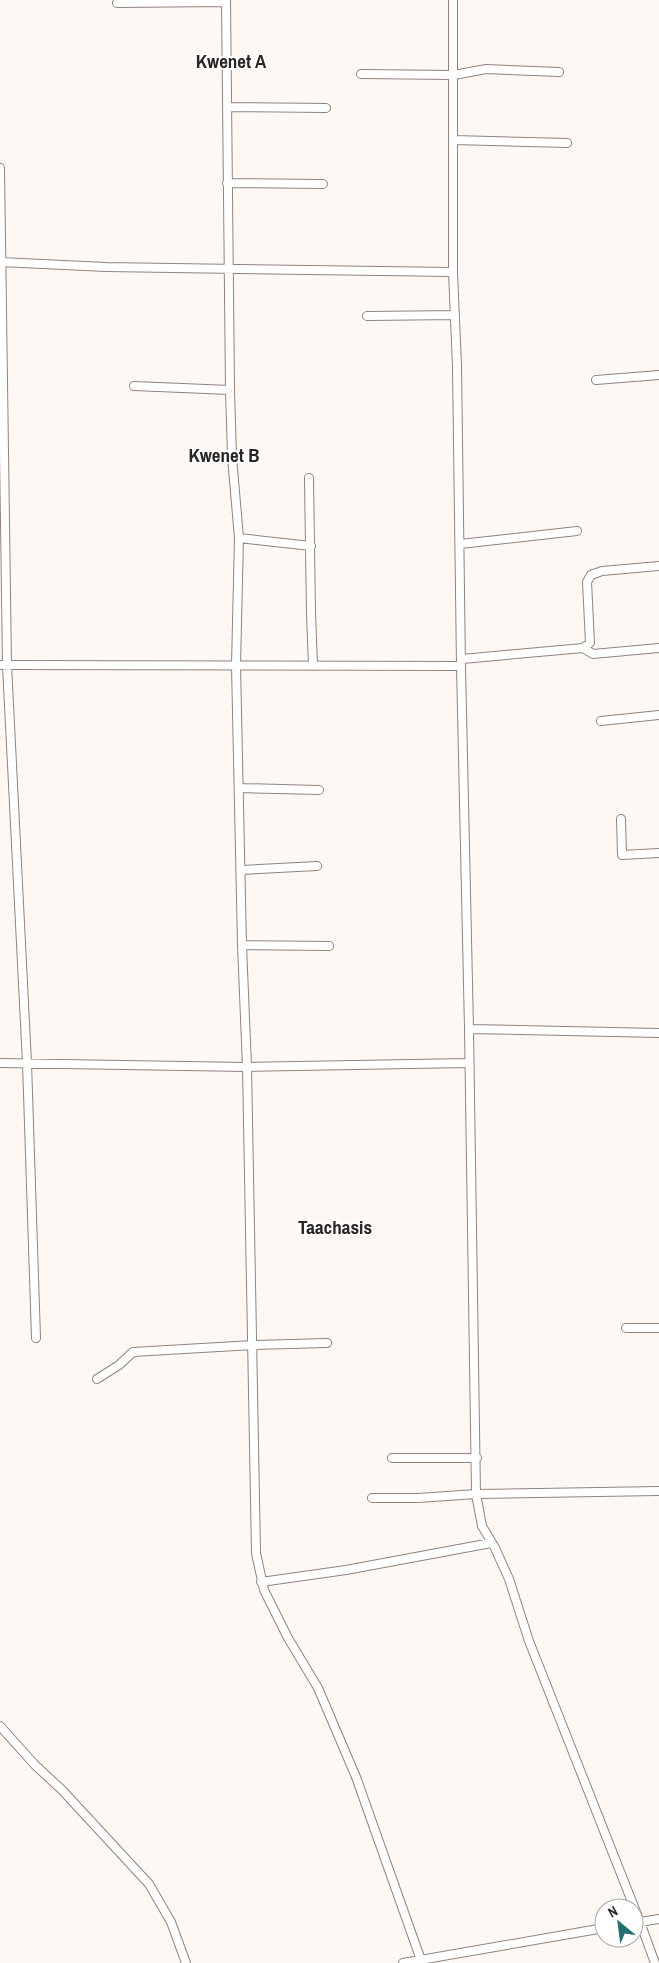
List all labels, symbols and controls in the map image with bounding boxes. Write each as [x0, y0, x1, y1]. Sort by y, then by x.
district label: Kwenet A [196, 48, 267, 74]
district label: Kwenet B [189, 442, 259, 468]
district label: Taachasis [298, 1214, 372, 1240]
north arrow [594, 1898, 644, 1948]
text: N [605, 1902, 621, 1922]

